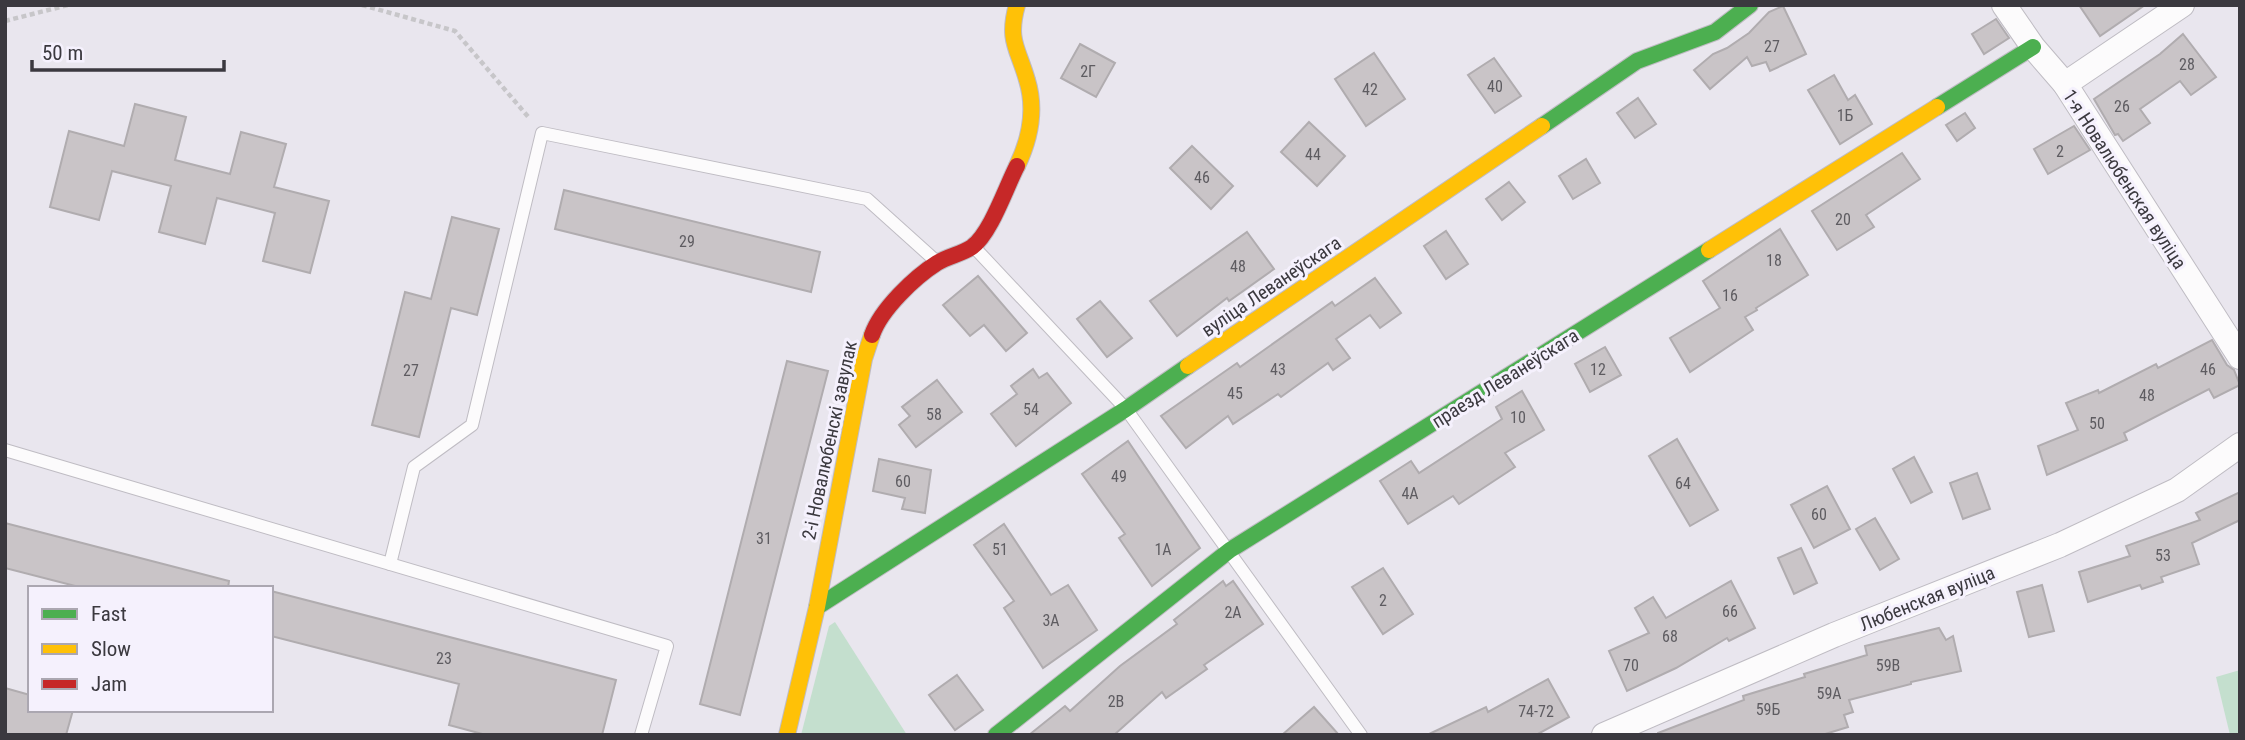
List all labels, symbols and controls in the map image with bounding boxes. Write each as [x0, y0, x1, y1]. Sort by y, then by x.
scale bar [32, 28, 224, 72]
house number: 27 [1764, 37, 1780, 56]
text: 50 m [42, 41, 83, 65]
house number: 28 [2179, 55, 2195, 74]
house number: 2Г [1080, 62, 1096, 81]
house number: 40 [1487, 77, 1503, 96]
house number: 42 [1362, 80, 1378, 99]
street label: 1-я Новалюбенская вуліца [2058, 85, 2191, 273]
house number: 26 [2114, 97, 2130, 116]
house number: 1Б [1837, 106, 1854, 125]
house number: 2 [2056, 142, 2064, 161]
house number: 44 [1305, 145, 1321, 164]
house number: 46 [1194, 168, 1210, 187]
house number: 20 [1835, 210, 1851, 229]
street label: вуліца Леванеўскага [1197, 231, 1345, 342]
house number: 29 [679, 232, 695, 251]
house number: 18 [1766, 251, 1782, 270]
house number: 48 [1230, 257, 1246, 276]
house number: 16 [1722, 286, 1738, 305]
street label: праезд Леванеўскага [1428, 324, 1583, 433]
street label: 2-і Новалюбенскі завулак [797, 339, 862, 542]
house number: 43 [1270, 360, 1286, 379]
house number: 12 [1590, 360, 1606, 379]
house number: 46 [2200, 360, 2216, 379]
house number: 27 [403, 361, 419, 380]
house number: 45 [1227, 384, 1243, 403]
house number: 48 [2139, 386, 2155, 405]
house number: 54 [1023, 400, 1039, 419]
house number: 58 [926, 405, 942, 424]
house number: 10 [1510, 408, 1526, 427]
house number: 50 [2089, 414, 2105, 433]
house number: 49 [1111, 467, 1127, 486]
house number: 60 [895, 472, 911, 491]
house number: 64 [1675, 474, 1691, 493]
house number: 4А [1401, 484, 1419, 503]
house number: 60 [1811, 505, 1827, 524]
house number: 31 [756, 529, 772, 548]
house number: 51 [992, 540, 1008, 559]
house number: 1А [1154, 540, 1172, 559]
house number: 53 [2155, 546, 2171, 565]
street label: Любенская вуліца [1856, 561, 1998, 636]
legend [28, 586, 273, 712]
house number: 2 [1379, 591, 1387, 610]
text: Fast [91, 602, 127, 626]
house number: 66 [1722, 602, 1738, 621]
house number: 2А [1224, 603, 1242, 622]
house number: 3А [1042, 611, 1060, 630]
house number: 68 [1662, 627, 1678, 646]
text: Slow [91, 637, 131, 661]
house number: 23 [436, 649, 452, 668]
house number: 70 [1623, 656, 1639, 675]
house number: 59В [1876, 656, 1900, 675]
text: Jam [91, 672, 127, 696]
house number: 59А [1816, 684, 1842, 703]
house number: 2В [1108, 692, 1124, 711]
house number: 59Б [1756, 700, 1781, 719]
house number: 74-72 [1518, 702, 1554, 721]

